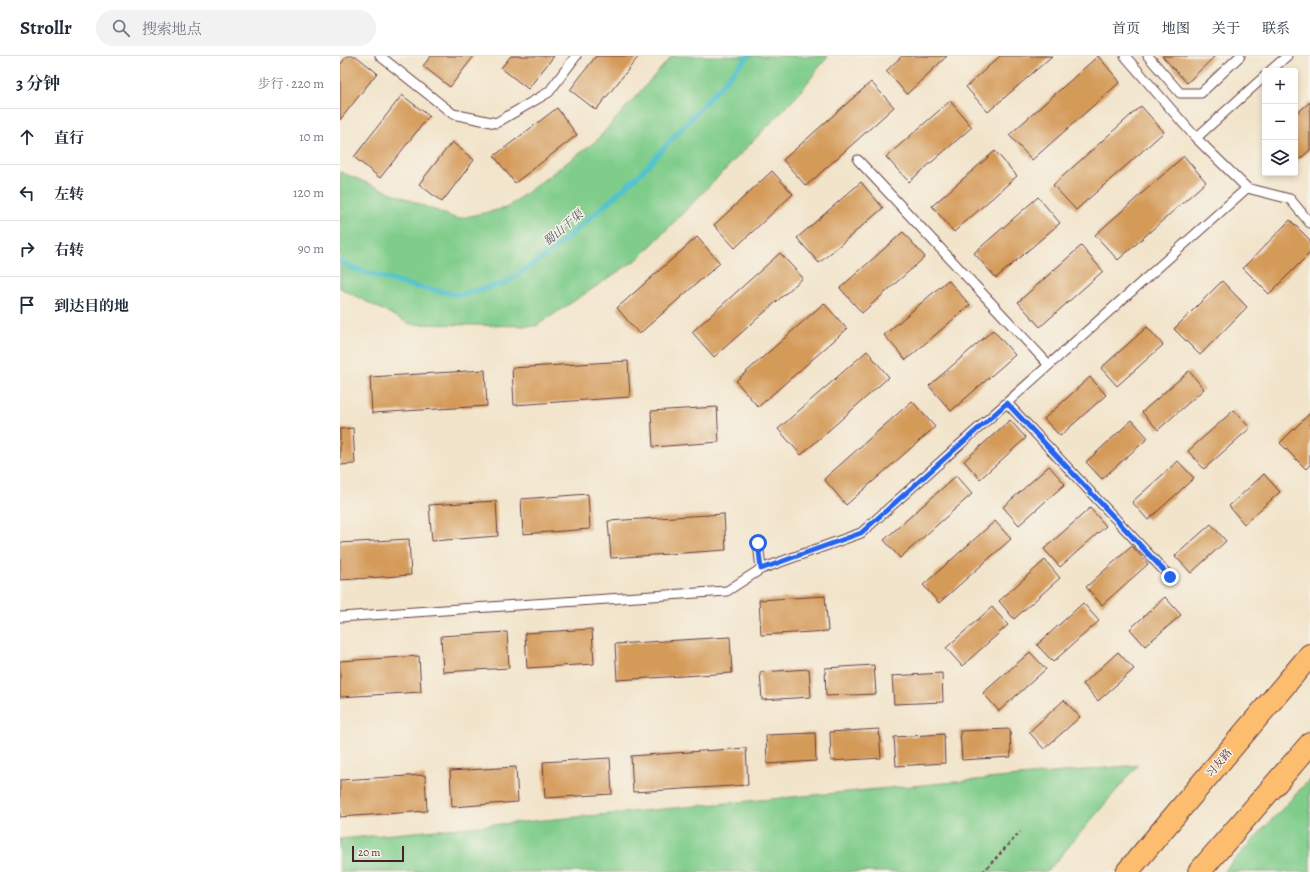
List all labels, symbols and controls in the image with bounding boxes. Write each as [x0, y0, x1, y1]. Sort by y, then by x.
search box [96, 10, 376, 46]
text: Strollr [20, 15, 72, 41]
icon: search [110, 17, 132, 39]
text: 搜索地点 [142, 19, 202, 39]
text: 首页 [1112, 19, 1140, 38]
text: 地图 [1162, 19, 1190, 38]
text: 关于 [1212, 19, 1240, 38]
text: 联系 [1262, 19, 1290, 38]
map controls [1262, 68, 1298, 176]
button: + [1262, 68, 1298, 104]
text: 3 分钟 [16, 72, 60, 95]
text: 步行 · 220 m [258, 75, 324, 92]
button: − [1262, 104, 1298, 140]
icon: ahead [16, 126, 38, 148]
text: 直行 [54, 128, 84, 148]
text: 10 m [299, 128, 324, 145]
button: layers [1262, 140, 1298, 176]
icon: left [16, 182, 38, 204]
text: 左转 [54, 184, 84, 204]
text: 120 m [293, 184, 324, 201]
water label: 蜀山干渠 [540, 205, 588, 250]
icon: right [16, 238, 38, 260]
text: 右转 [54, 240, 84, 260]
text: 90 m [298, 240, 324, 257]
icon: arrive [16, 294, 38, 316]
text: 到达目的地 [54, 296, 129, 316]
route start [749, 534, 767, 552]
route end [1161, 568, 1179, 586]
street label: 习友路 [1203, 746, 1235, 780]
scale bar [352, 844, 404, 863]
text: 20 m [358, 845, 380, 860]

